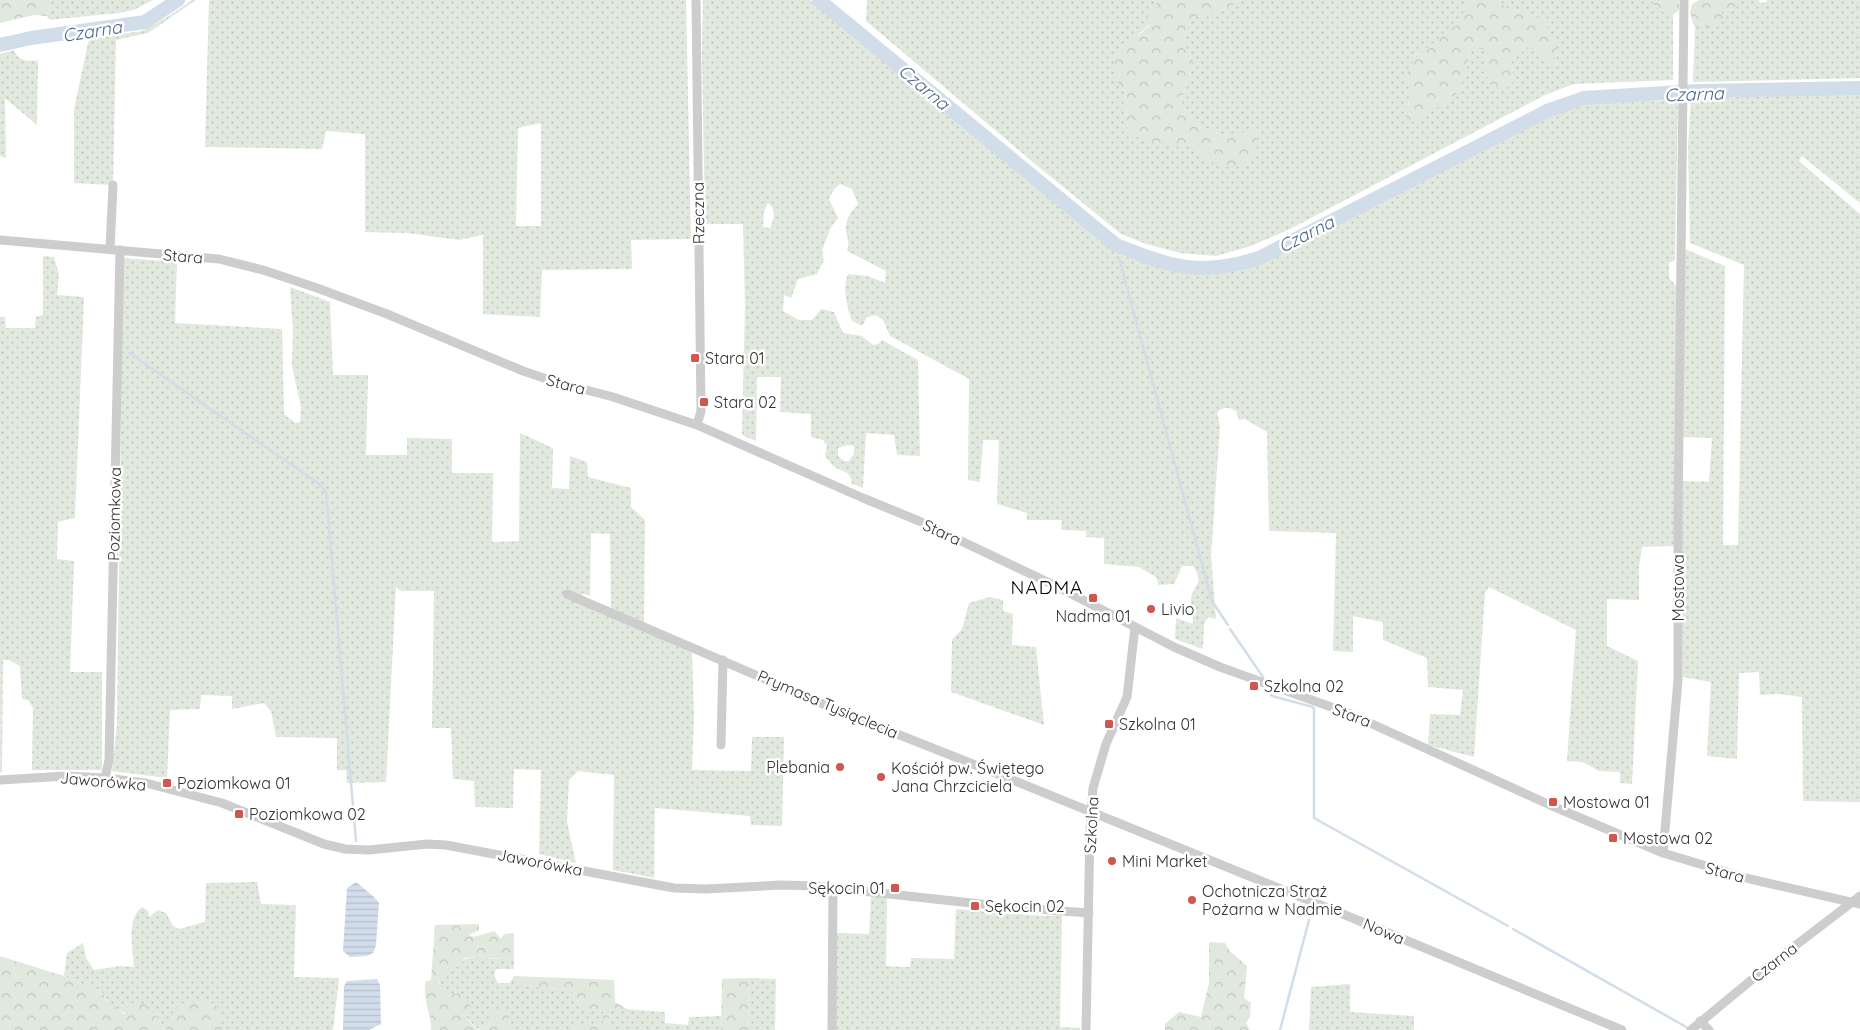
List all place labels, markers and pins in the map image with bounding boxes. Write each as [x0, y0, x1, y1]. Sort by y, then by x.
place label: Stara 01 [705, 348, 765, 368]
marker: Stara 01 [689, 352, 701, 364]
place label: Stara 02 [714, 392, 777, 412]
marker: Stara 02 [698, 396, 710, 408]
marker: Nadma 01 [1087, 592, 1099, 604]
place label: Livio [1161, 599, 1195, 619]
marker: Livio [1145, 603, 1157, 615]
place label: Nadma 01 [1055, 606, 1131, 626]
place label: Szkolna 02 [1264, 676, 1344, 696]
marker: Szkolna 02 [1248, 680, 1260, 692]
place label: Szkolna 01 [1119, 714, 1196, 734]
marker: Szkolna 01 [1103, 718, 1115, 730]
place label: Plebania [766, 757, 830, 777]
place label: Kościół pw. Świętego Jana Chrzciciela [891, 758, 1044, 796]
marker: Plebania [834, 761, 846, 773]
marker: Kościół pw. Świętego Jana Chrzciciela [875, 771, 887, 783]
place label: Poziomkowa 01 [177, 773, 291, 793]
marker: Poziomkowa 01 [161, 777, 173, 789]
place label: Mostowa 01 [1563, 792, 1650, 812]
marker: Mostowa 01 [1547, 796, 1559, 808]
place label: Poziomkowa 02 [249, 804, 366, 824]
marker: Poziomkowa 02 [233, 808, 245, 820]
place label: Mostowa 02 [1623, 828, 1713, 848]
marker: Mostowa 02 [1607, 832, 1619, 844]
place label: Mini Market [1122, 851, 1207, 871]
marker: Mini Market [1106, 855, 1118, 867]
place label: Sękocin 01 [808, 878, 885, 898]
place label: Ochotnicza Straż Pożarna w Nadmie [1202, 881, 1342, 919]
marker: Sękocin 01 [889, 882, 901, 894]
marker: Ochotnicza Straż Pożarna w Nadmie [1186, 894, 1198, 906]
place label: Sękocin 02 [985, 896, 1065, 916]
marker: Sękocin 02 [969, 900, 981, 912]

